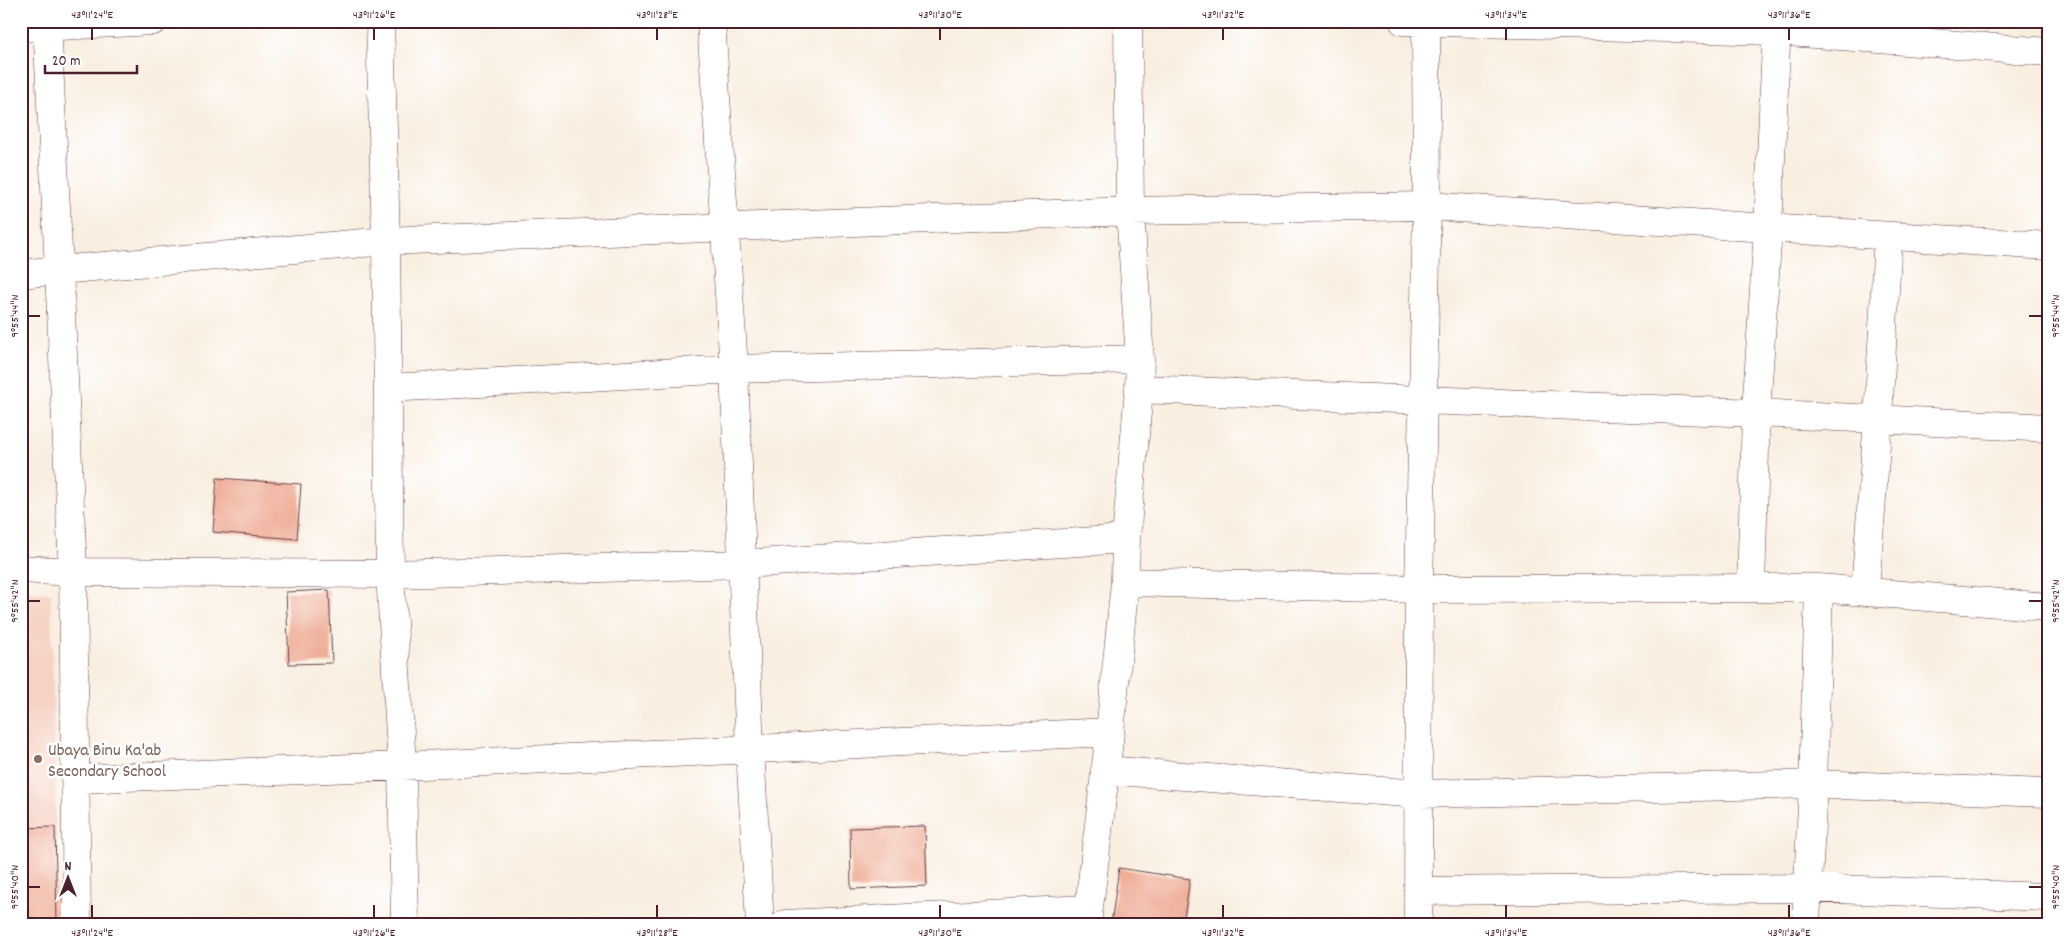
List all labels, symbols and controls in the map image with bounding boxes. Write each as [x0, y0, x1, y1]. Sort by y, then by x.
text: 43°11'24"E [71, 7, 113, 24]
text: 43°11'26"E [353, 7, 396, 24]
text: 43°11'28"E [636, 7, 678, 24]
text: 43°11'30"E [918, 7, 962, 24]
text: 43°11'32"E [1202, 7, 1245, 24]
text: 43°11'34"E [1485, 7, 1527, 24]
text: 43°11'36"E [1768, 7, 1811, 24]
scale bar [45, 42, 138, 74]
text: 20 m [52, 51, 80, 73]
text: 9°55'44"N [7, 294, 24, 337]
text: 9°55'44"N [2048, 294, 2065, 337]
text: 9°55'42"N [7, 579, 24, 623]
text: 9°55'42"N [2048, 579, 2065, 623]
place label: Ubaya Binu Ka'ab Secondary School [48, 739, 167, 785]
marker: Ubaya Binu Ka'ab Secondary School [32, 753, 44, 765]
north arrow [42, 852, 92, 902]
text: N [65, 857, 72, 877]
text: 9°55'40"N [7, 865, 24, 909]
text: 9°55'40"N [2048, 865, 2065, 909]
text: 43°11'24"E [71, 925, 113, 942]
text: 43°11'26"E [353, 925, 396, 942]
text: 43°11'28"E [636, 925, 678, 942]
text: 43°11'30"E [918, 925, 962, 942]
text: 43°11'32"E [1202, 925, 1245, 942]
text: 43°11'34"E [1485, 925, 1527, 942]
text: 43°11'36"E [1768, 925, 1811, 942]

